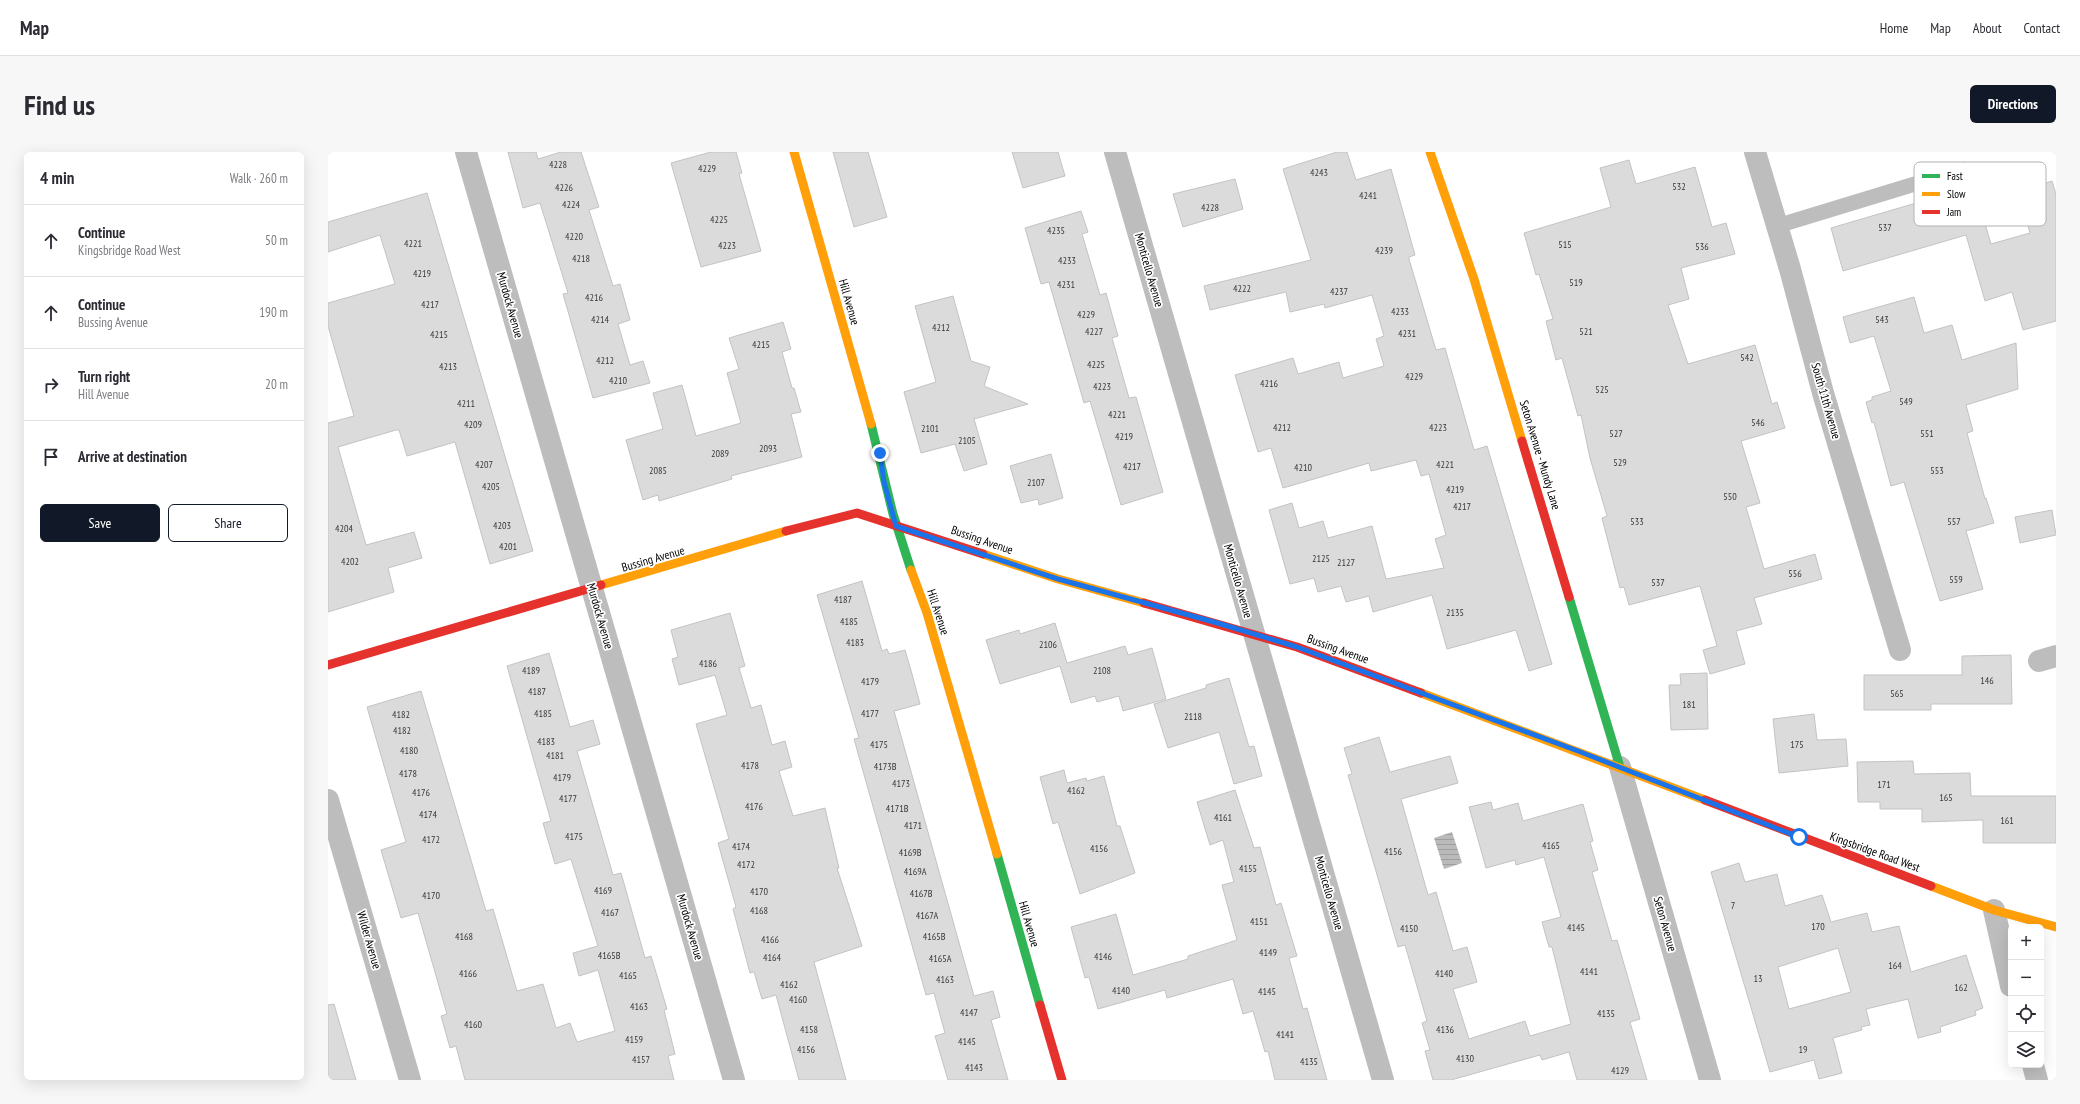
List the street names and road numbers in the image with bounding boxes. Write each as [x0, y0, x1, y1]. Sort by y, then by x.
street label: Monticello Avenue [1132, 231, 1167, 309]
street label: Murdock Avenue [494, 270, 527, 340]
street label: Hill Avenue [836, 277, 863, 327]
street label: South 11th Avenue [1808, 361, 1845, 441]
street label: Seton Avenue - Mundy Lane [1517, 398, 1564, 512]
street label: Bussing Avenue [949, 522, 1015, 557]
street label: Bussing Avenue [620, 542, 686, 575]
street label: Monticello Avenue [1221, 542, 1256, 620]
street label: Murdock Avenue [584, 581, 617, 651]
street label: Hill Avenue [924, 587, 953, 637]
street label: Bussing Avenue [1305, 630, 1371, 667]
street label: Kingsbridge Road West [1828, 828, 1923, 875]
street label: Monticello Avenue [1312, 854, 1347, 932]
street label: Murdock Avenue [674, 892, 707, 962]
street label: Seton Avenue [1651, 895, 1680, 953]
street label: Hill Avenue [1016, 899, 1043, 949]
street label: Wilder Avenue [354, 909, 385, 971]

